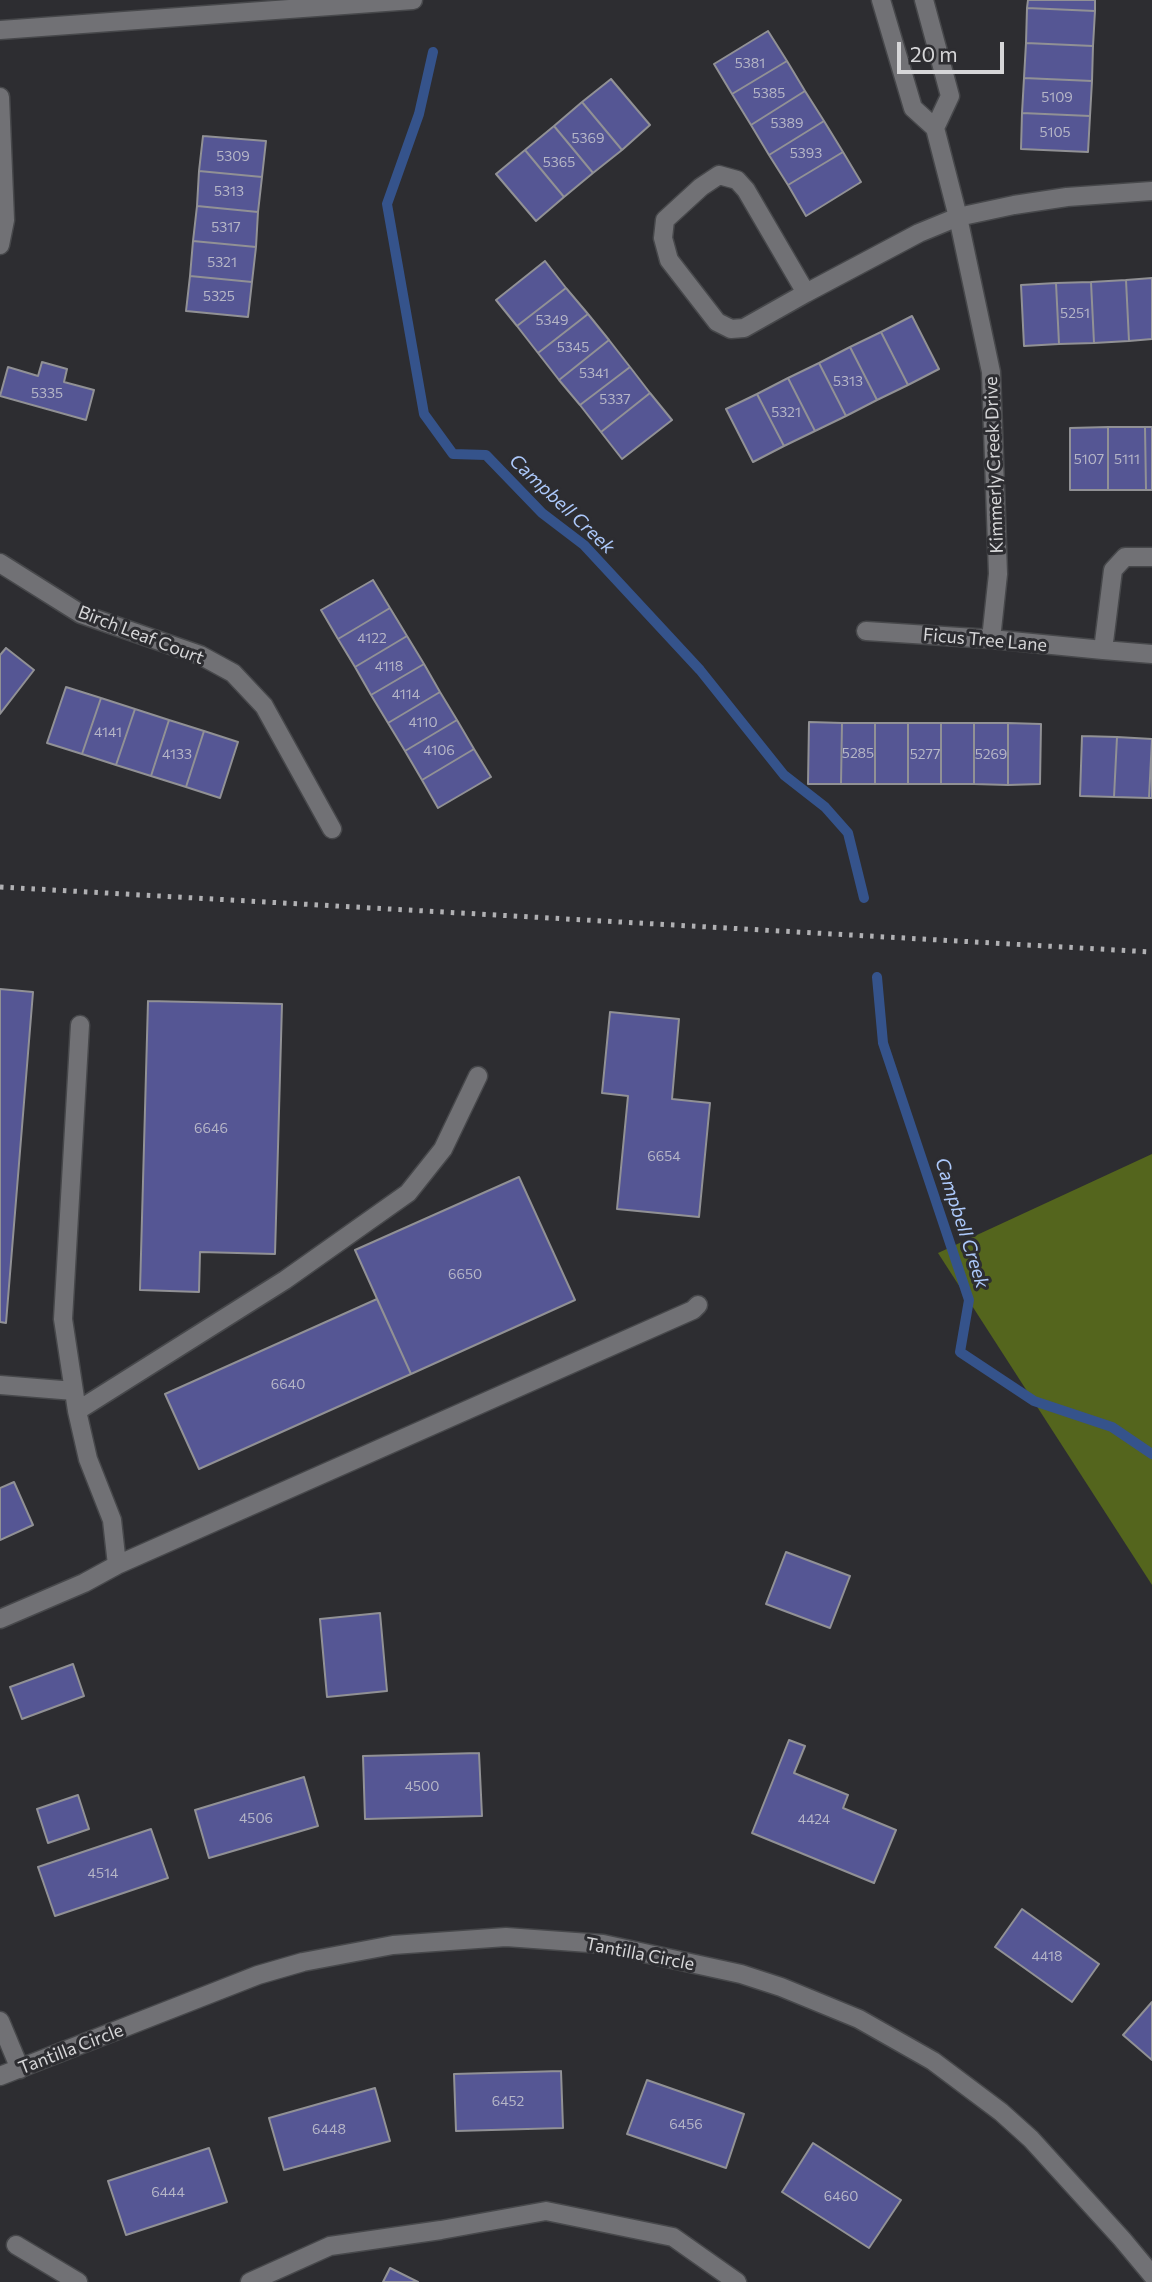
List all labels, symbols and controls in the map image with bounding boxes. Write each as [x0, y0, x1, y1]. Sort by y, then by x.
scale bar [900, 28, 1007, 72]
text: 20 m [910, 41, 958, 66]
house number: 5381 [735, 55, 765, 71]
house number: 5385 [753, 85, 785, 101]
house number: 5109 [1041, 89, 1073, 105]
house number: 5389 [770, 115, 804, 131]
house number: 5105 [1039, 124, 1071, 140]
house number: 5369 [572, 130, 604, 146]
house number: 5393 [790, 145, 822, 161]
house number: 5309 [216, 148, 250, 164]
house number: 5365 [543, 154, 575, 170]
house number: 5313 [214, 183, 244, 199]
house number: 5317 [211, 219, 241, 235]
house number: 5321 [207, 254, 237, 270]
house number: 5325 [203, 288, 235, 304]
house number: 5251 [1060, 305, 1090, 321]
house number: 5349 [536, 312, 568, 328]
house number: 5345 [557, 339, 589, 355]
house number: 5341 [579, 365, 609, 381]
house number: 5313 [833, 373, 863, 389]
street label: Kimmerly Creek Drive [980, 376, 1008, 554]
house number: 5335 [31, 385, 63, 401]
house number: 5337 [599, 391, 631, 407]
house number: 5321 [771, 404, 801, 420]
water label: Campbell Creek [505, 449, 619, 559]
house number: 5107 [1074, 451, 1104, 467]
house number: 5111 [1114, 451, 1140, 467]
street label: Birch Leaf Court [75, 601, 207, 669]
street label: Ficus Tree Lane [922, 624, 1048, 656]
house number: 4122 [357, 630, 387, 646]
house number: 4118 [375, 658, 403, 674]
house number: 4114 [392, 686, 420, 702]
house number: 4110 [408, 714, 438, 730]
house number: 4141 [94, 724, 122, 740]
house number: 4106 [423, 742, 455, 758]
house number: 5285 [842, 745, 874, 761]
house number: 4133 [162, 746, 192, 762]
house number: 5277 [910, 746, 940, 762]
house number: 5269 [975, 746, 1007, 762]
house number: 6646 [194, 1120, 228, 1136]
house number: 6654 [647, 1148, 681, 1164]
water label: Campbell Creek [930, 1155, 994, 1291]
house number: 6650 [448, 1266, 482, 1282]
house number: 6640 [271, 1376, 305, 1392]
house number: 4500 [405, 1778, 439, 1794]
house number: 4506 [239, 1810, 273, 1826]
house number: 4424 [798, 1811, 830, 1827]
house number: 4514 [88, 1865, 118, 1881]
street label: Tantilla Circle [584, 1933, 696, 1975]
house number: 4418 [1032, 1948, 1062, 1964]
street label: Tantilla Circle [16, 2019, 126, 2079]
house number: 6452 [492, 2093, 524, 2109]
house number: 6456 [669, 2116, 703, 2132]
house number: 6448 [312, 2121, 346, 2137]
house number: 6444 [151, 2184, 185, 2200]
house number: 6460 [824, 2188, 858, 2204]

